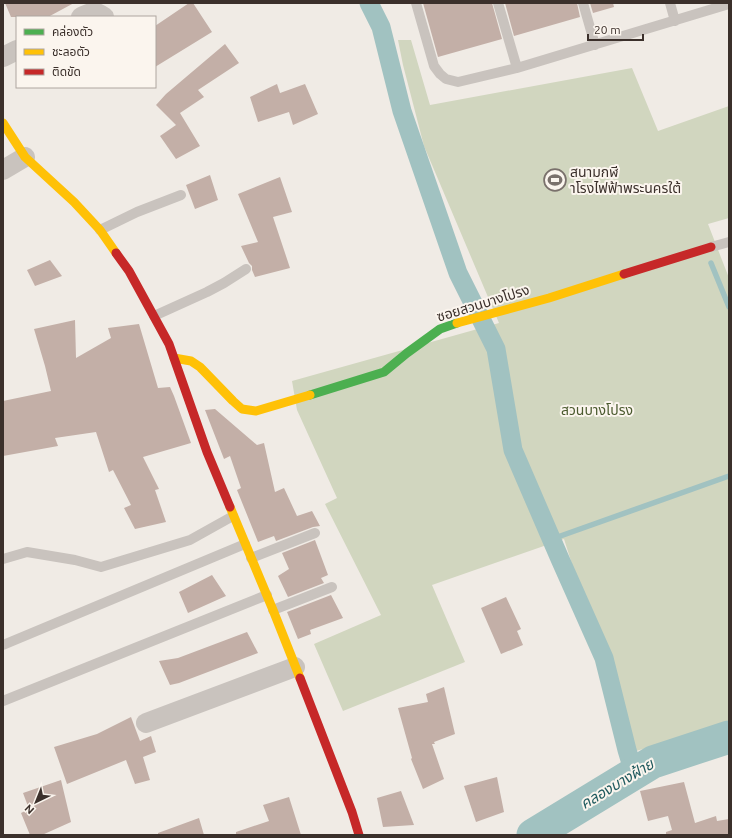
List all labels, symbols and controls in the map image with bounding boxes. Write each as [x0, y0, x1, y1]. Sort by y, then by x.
legend [16, 16, 156, 88]
scale bar [588, 16, 643, 42]
text: 20 m [594, 23, 621, 36]
text: คล่องตัว [52, 25, 93, 38]
text: ชะลอตัว [52, 45, 90, 58]
text: ติดขัด [52, 65, 81, 78]
place label: สนามกฬี าโรงไฟฟ้าพระนครใต้ [570, 164, 681, 196]
sports icon: สนามกฬี าโรงไฟฟ้าพระนครใต้ [542, 167, 568, 193]
street label: ซอยสวนบางโปรง [435, 281, 531, 325]
park label: สวนบางโปรง [561, 402, 633, 418]
water label: คลองบางฝ้าย [577, 755, 657, 812]
north arrow [16, 782, 56, 822]
text: N [22, 802, 36, 817]

